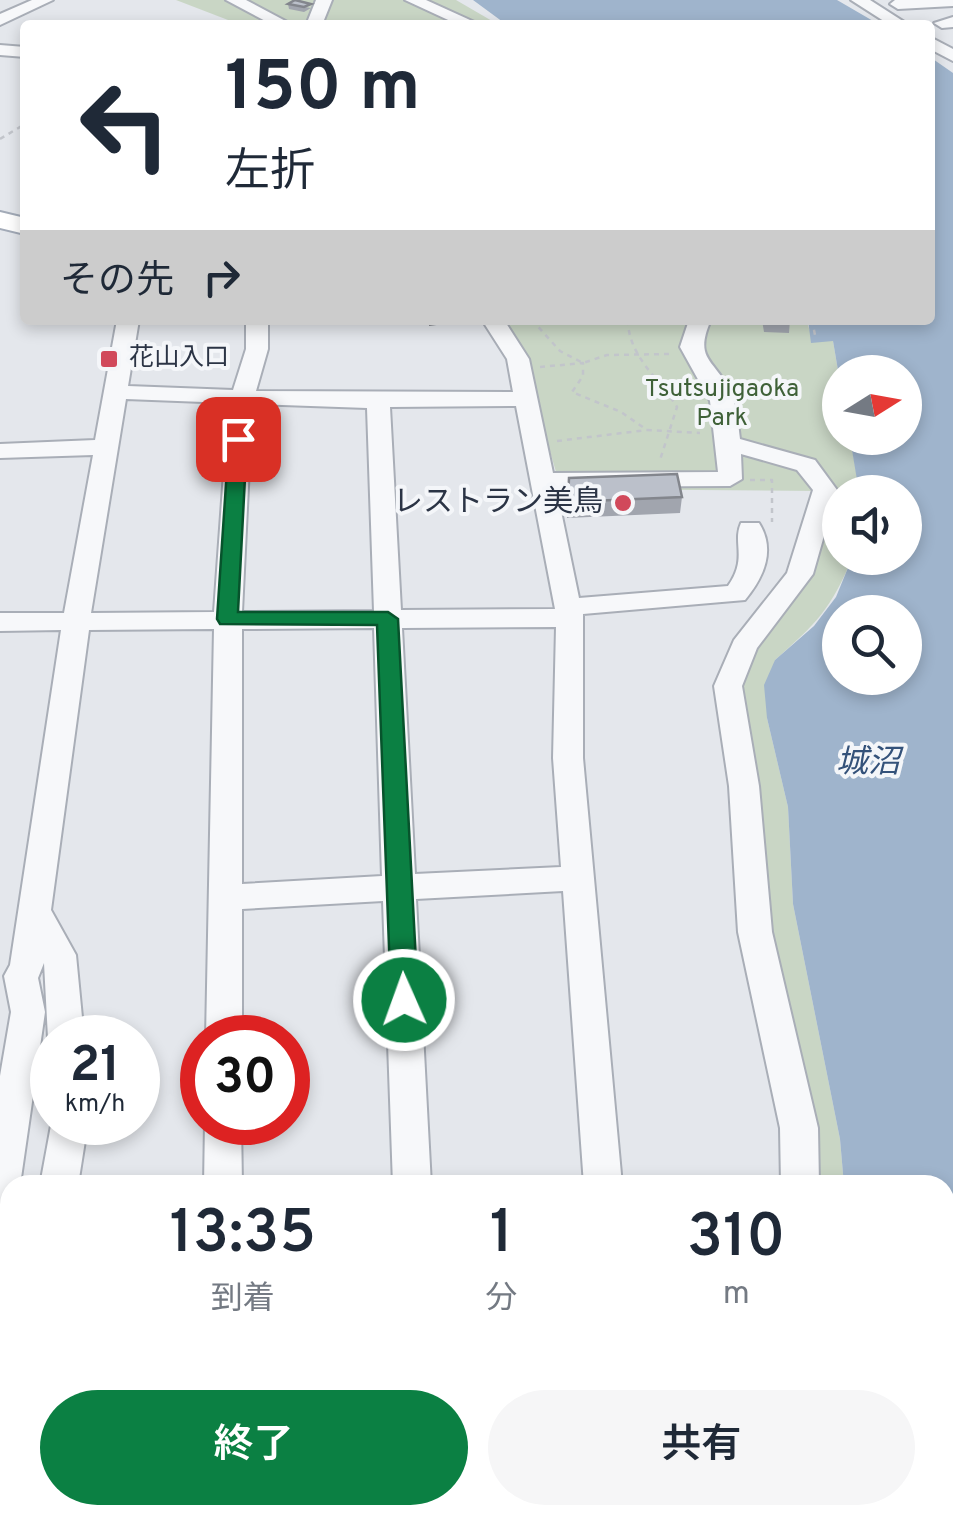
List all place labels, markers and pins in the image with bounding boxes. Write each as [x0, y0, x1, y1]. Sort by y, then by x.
place label: 花山入口 [129, 343, 229, 375]
marker: 花山入口 [98, 348, 120, 370]
pin [196, 397, 281, 482]
place label: レストラン美鳥 [393, 485, 603, 522]
marker: レストラン美鳥 [612, 492, 634, 514]

